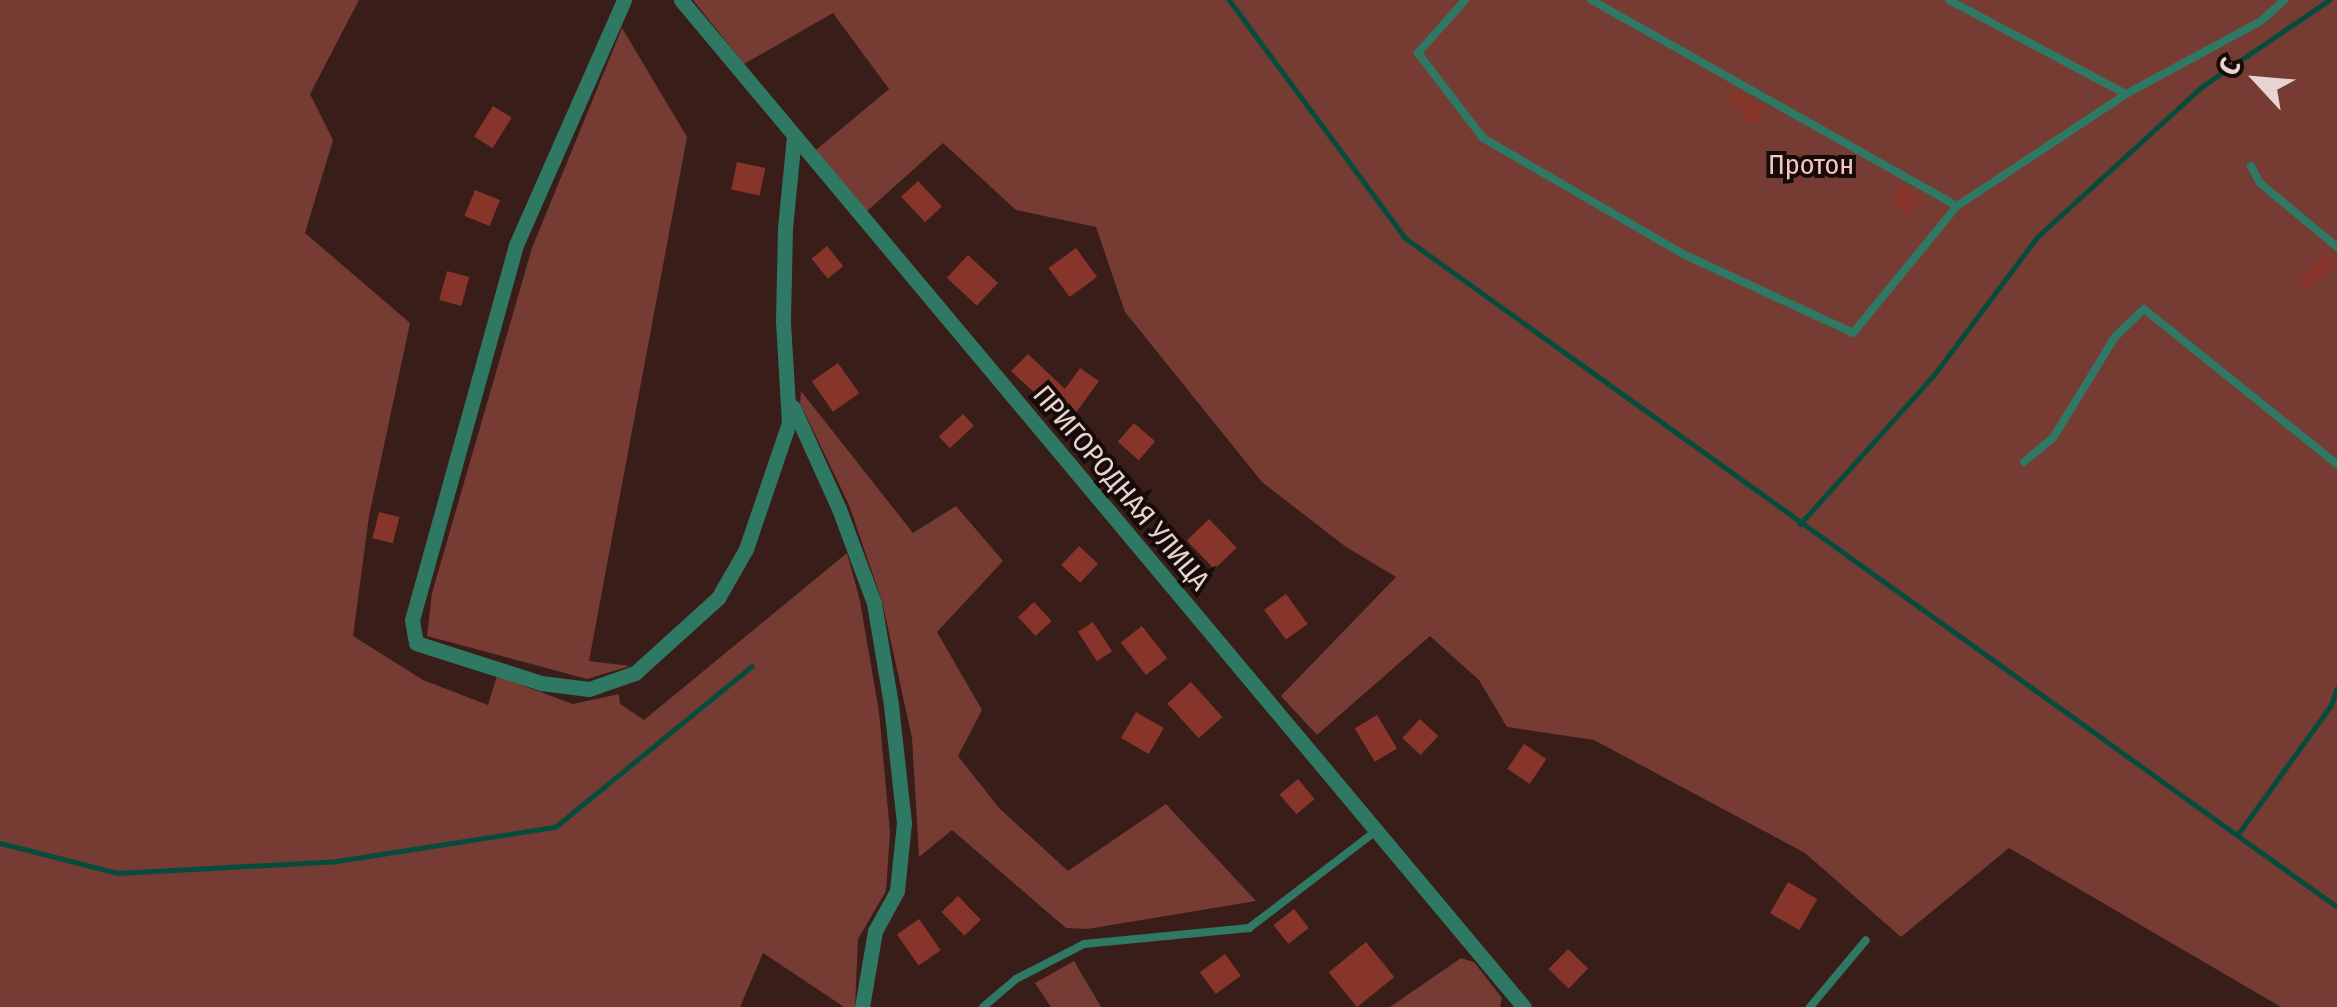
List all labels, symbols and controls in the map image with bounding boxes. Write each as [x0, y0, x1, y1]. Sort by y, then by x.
north arrow [2207, 30, 2307, 130]
text: С [2212, 53, 2248, 80]
park label: Протон [1768, 148, 1854, 182]
street label: ПРИГОРОДНАЯ УЛИЦА [1026, 379, 1216, 597]

